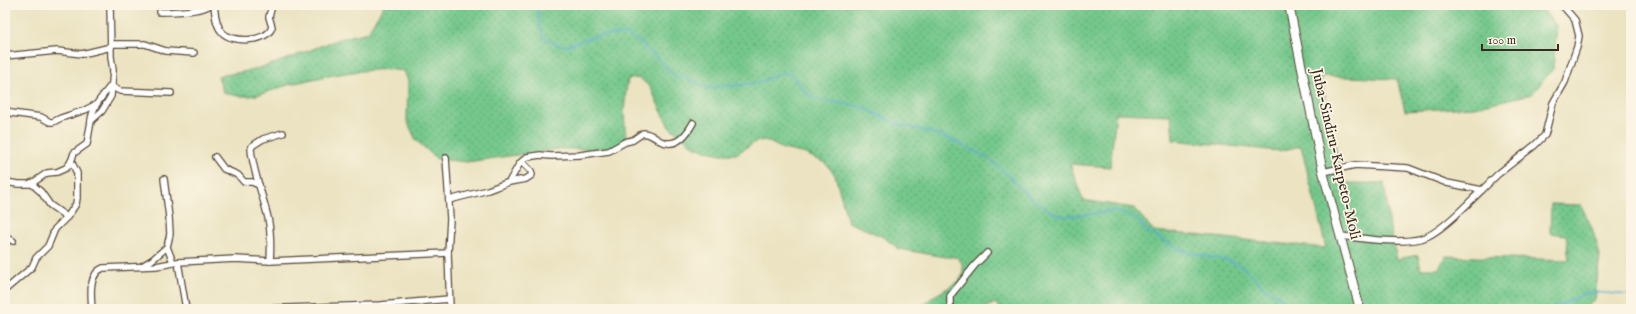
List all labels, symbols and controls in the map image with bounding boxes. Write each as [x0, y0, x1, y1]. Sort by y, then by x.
scale bar [1482, 26, 1558, 52]
text: 100 m [1488, 33, 1516, 48]
street label: Juba-Sindiru-Karpeto-Moli [1307, 65, 1365, 241]

